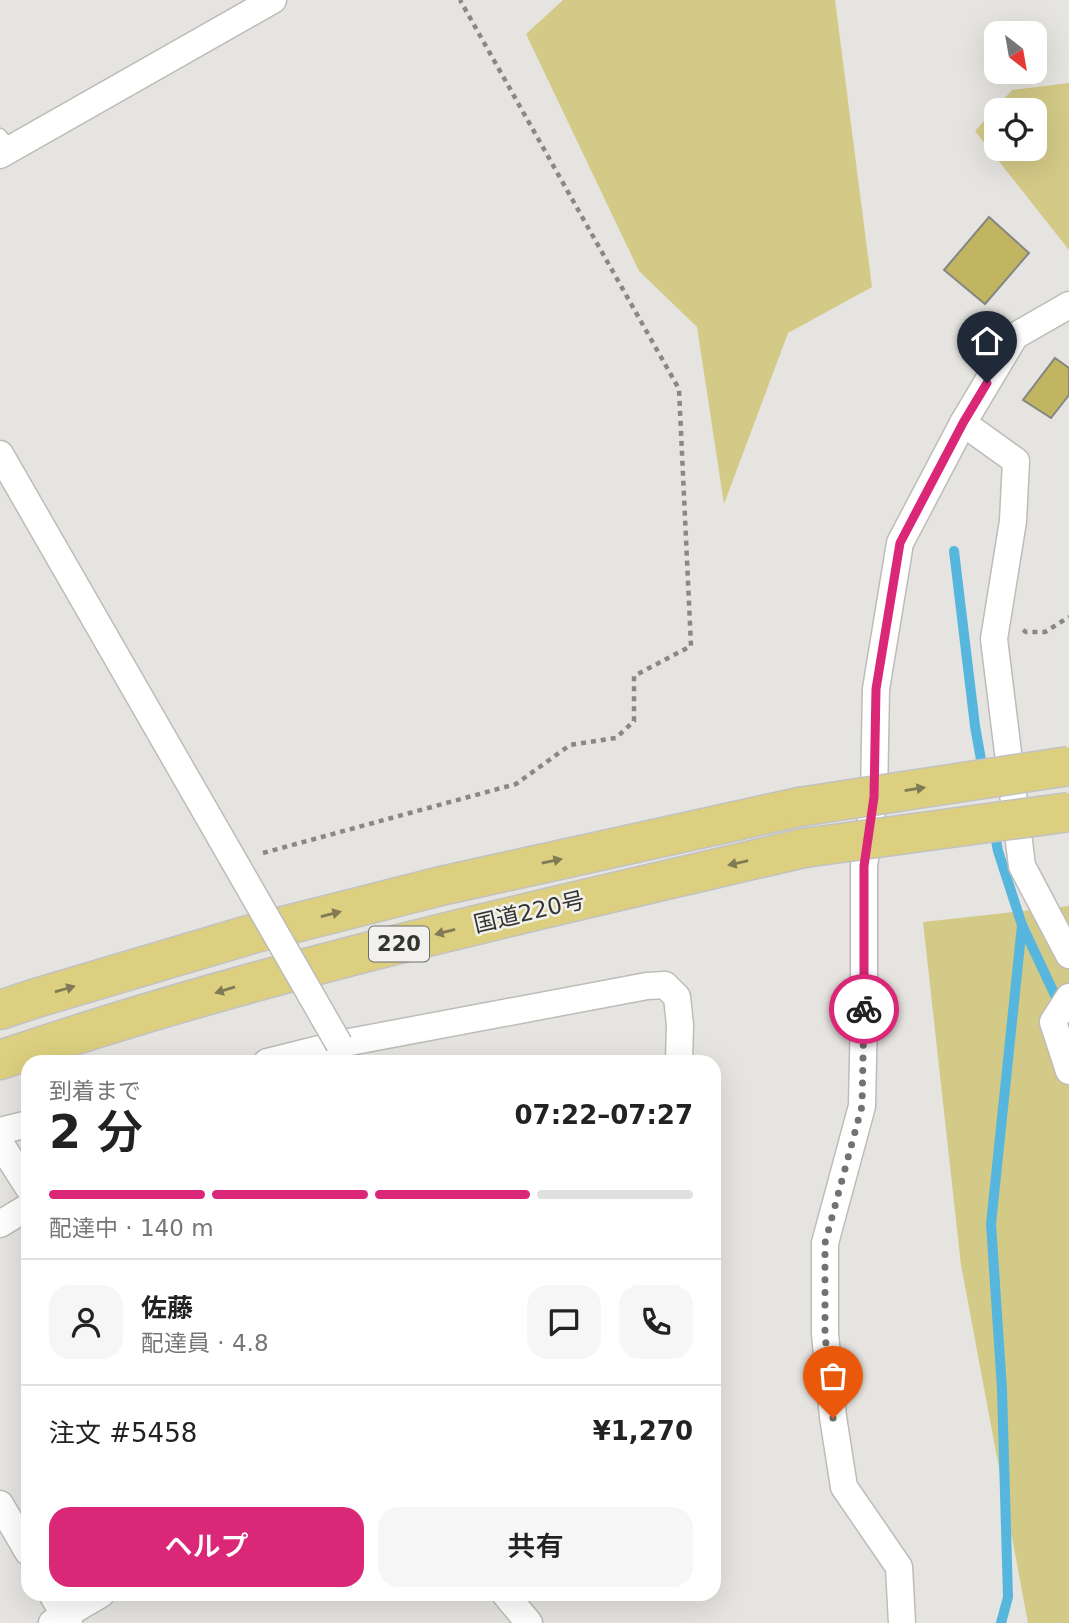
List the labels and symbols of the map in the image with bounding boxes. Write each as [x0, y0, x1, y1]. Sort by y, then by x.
north arrow [984, 21, 1046, 84]
pin [957, 311, 1017, 383]
one-way arrow [904, 783, 926, 794]
one-way arrow [541, 856, 563, 867]
one-way arrow [727, 858, 749, 869]
street label: 国道220号 [471, 887, 587, 937]
one-way arrow [320, 908, 342, 919]
road number: 220 [369, 926, 429, 962]
one-way arrow [434, 927, 456, 938]
courier [829, 974, 899, 1044]
one-way arrow [55, 984, 76, 994]
one-way arrow [214, 986, 235, 996]
pin [803, 1346, 863, 1418]

